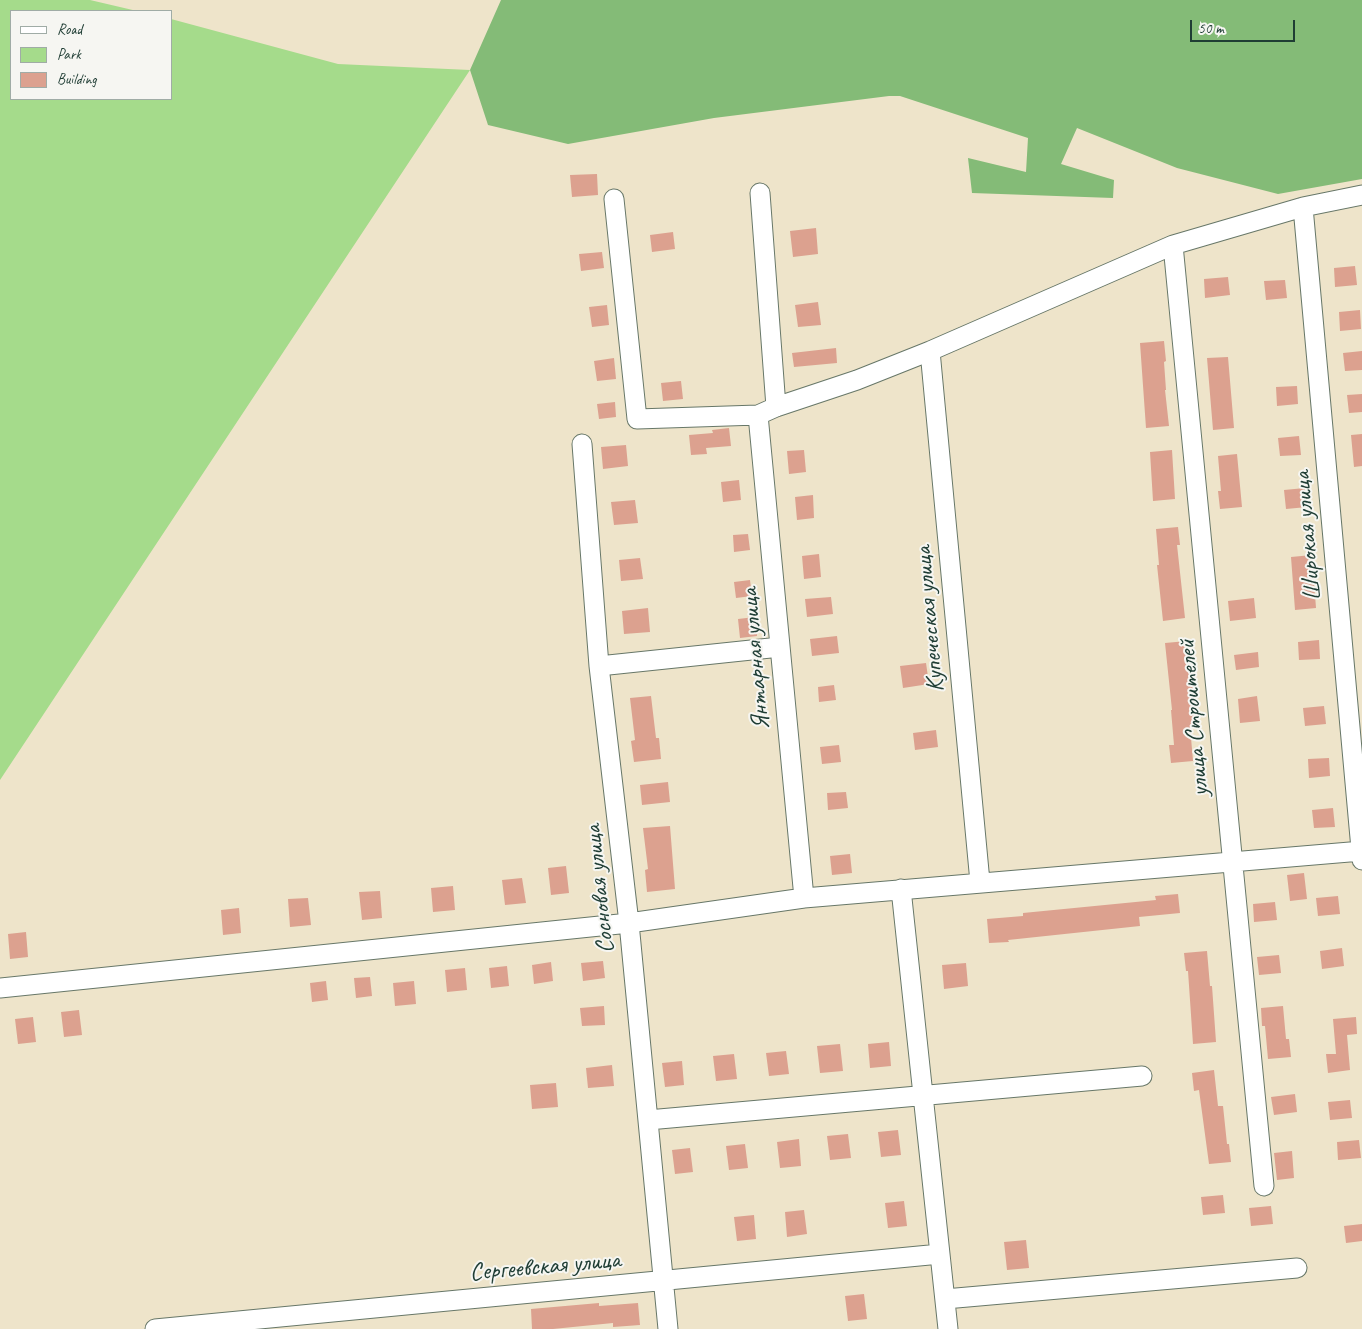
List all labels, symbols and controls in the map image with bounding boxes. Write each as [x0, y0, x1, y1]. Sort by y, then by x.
legend [10, 10, 172, 100]
scale bar [1192, 10, 1297, 42]
text: 50 m [1198, 19, 1224, 38]
text: Road [57, 20, 82, 39]
text: Park [57, 45, 81, 64]
text: Building [57, 70, 96, 89]
street label: Широкая улица [1287, 470, 1329, 602]
street label: Купеческая улица [909, 545, 951, 693]
street label: Янтарная улица [735, 587, 777, 731]
street label: улица Строителей [1172, 638, 1216, 798]
street label: Сосновая улица [578, 823, 622, 955]
street label: Сергеевская улица [468, 1245, 622, 1289]

